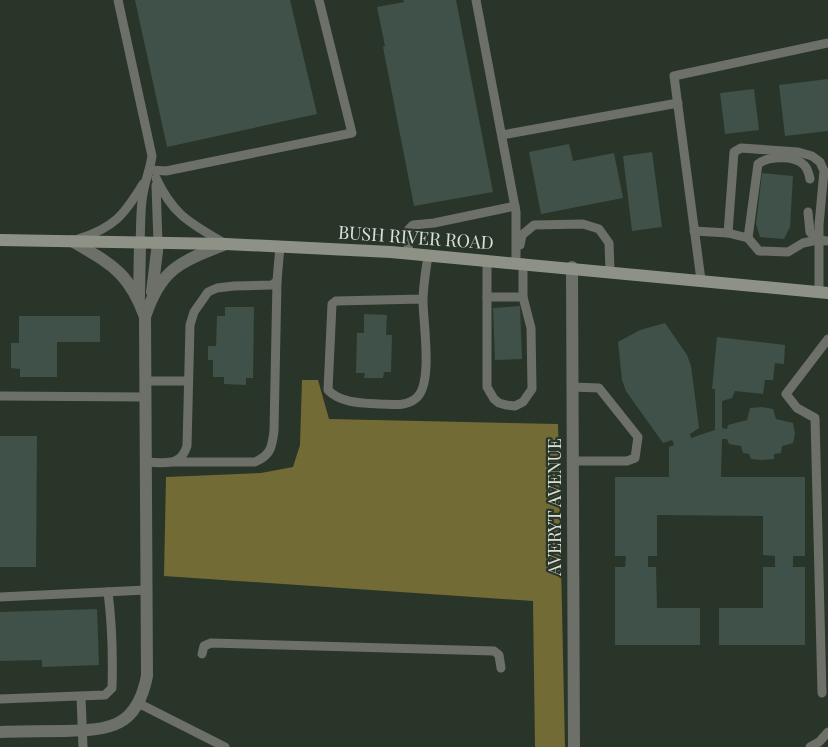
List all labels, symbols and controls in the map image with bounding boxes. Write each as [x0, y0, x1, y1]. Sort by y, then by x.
street label: BUSH RIVER ROAD [337, 220, 495, 254]
street label: AVERYT AVENUE [542, 438, 566, 577]

